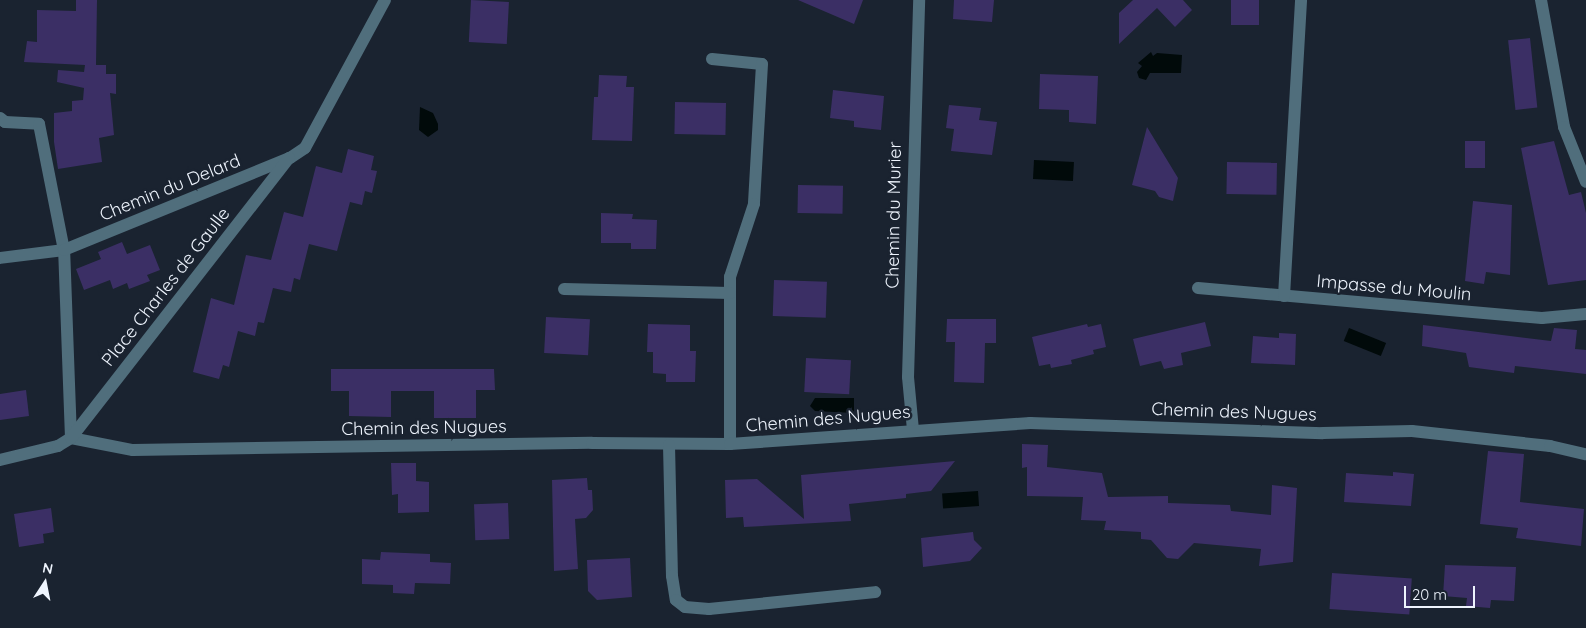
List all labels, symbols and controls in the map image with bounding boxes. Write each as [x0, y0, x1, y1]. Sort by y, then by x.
street label: Chemin du Murier [882, 141, 906, 289]
street label: Chemin du Delard [96, 150, 244, 226]
street label: Place Charles de Gaulle [97, 203, 235, 371]
street label: Impasse du Moulin [1316, 270, 1472, 306]
street label: Chemin des Nugues [1151, 398, 1317, 426]
street label: Chemin des Nugues [745, 401, 911, 437]
street label: Chemin des Nugues [341, 416, 507, 440]
north arrow [20, 558, 70, 608]
text: N [41, 558, 55, 578]
scale bar [1406, 576, 1477, 608]
text: 20 m [1412, 585, 1447, 604]

